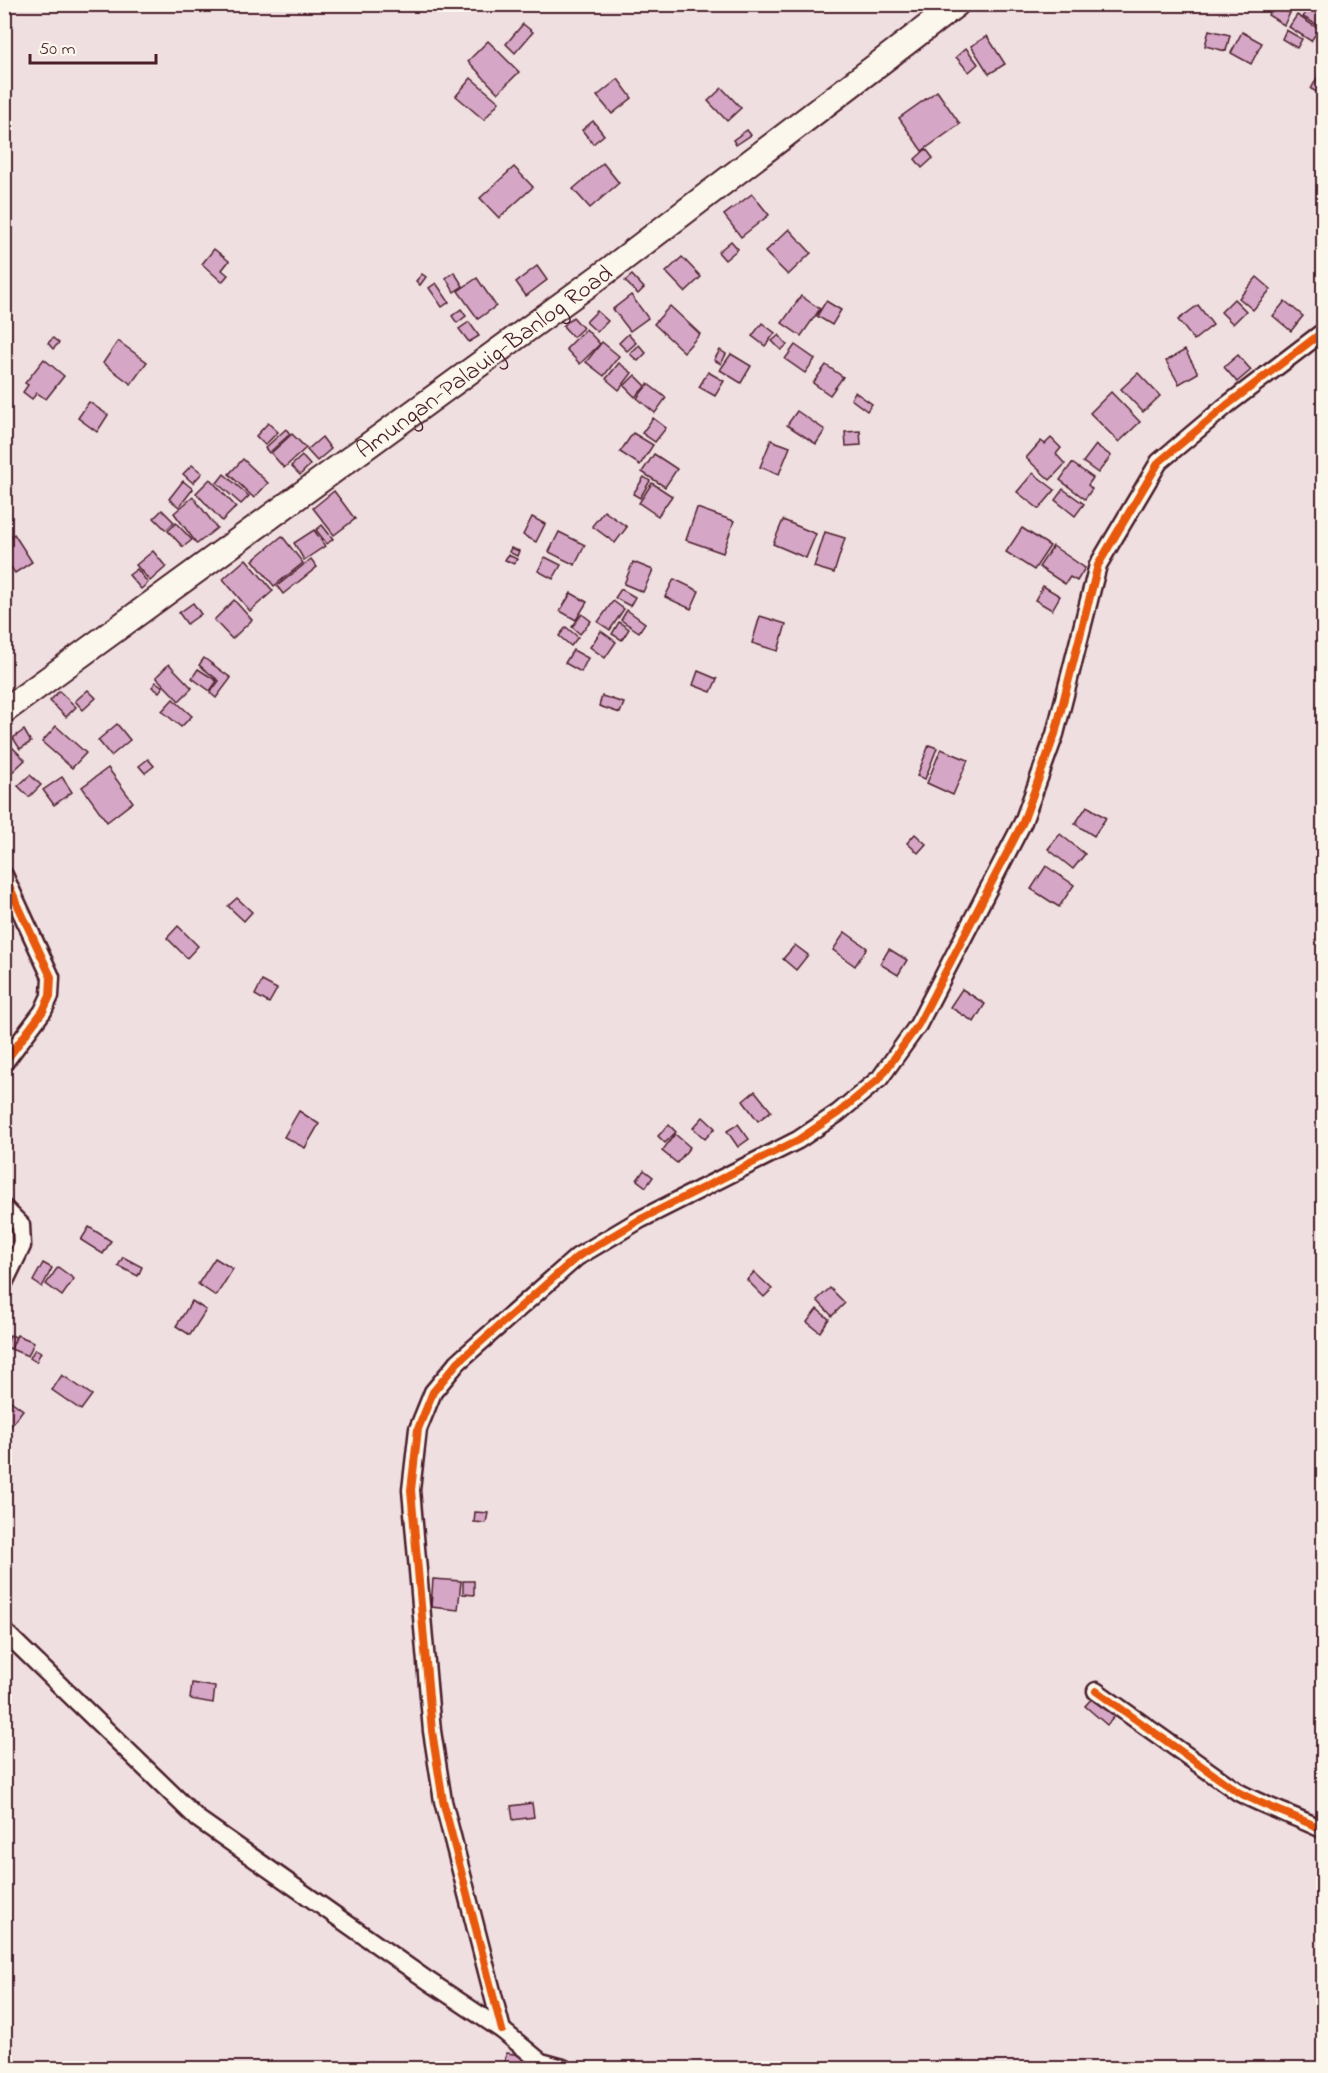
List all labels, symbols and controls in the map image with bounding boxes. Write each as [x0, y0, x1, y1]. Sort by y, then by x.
scale bar [30, 27, 156, 65]
text: 50 m [39, 37, 76, 63]
street label: Amungan-Palauig-Banlog Road [350, 257, 621, 469]

